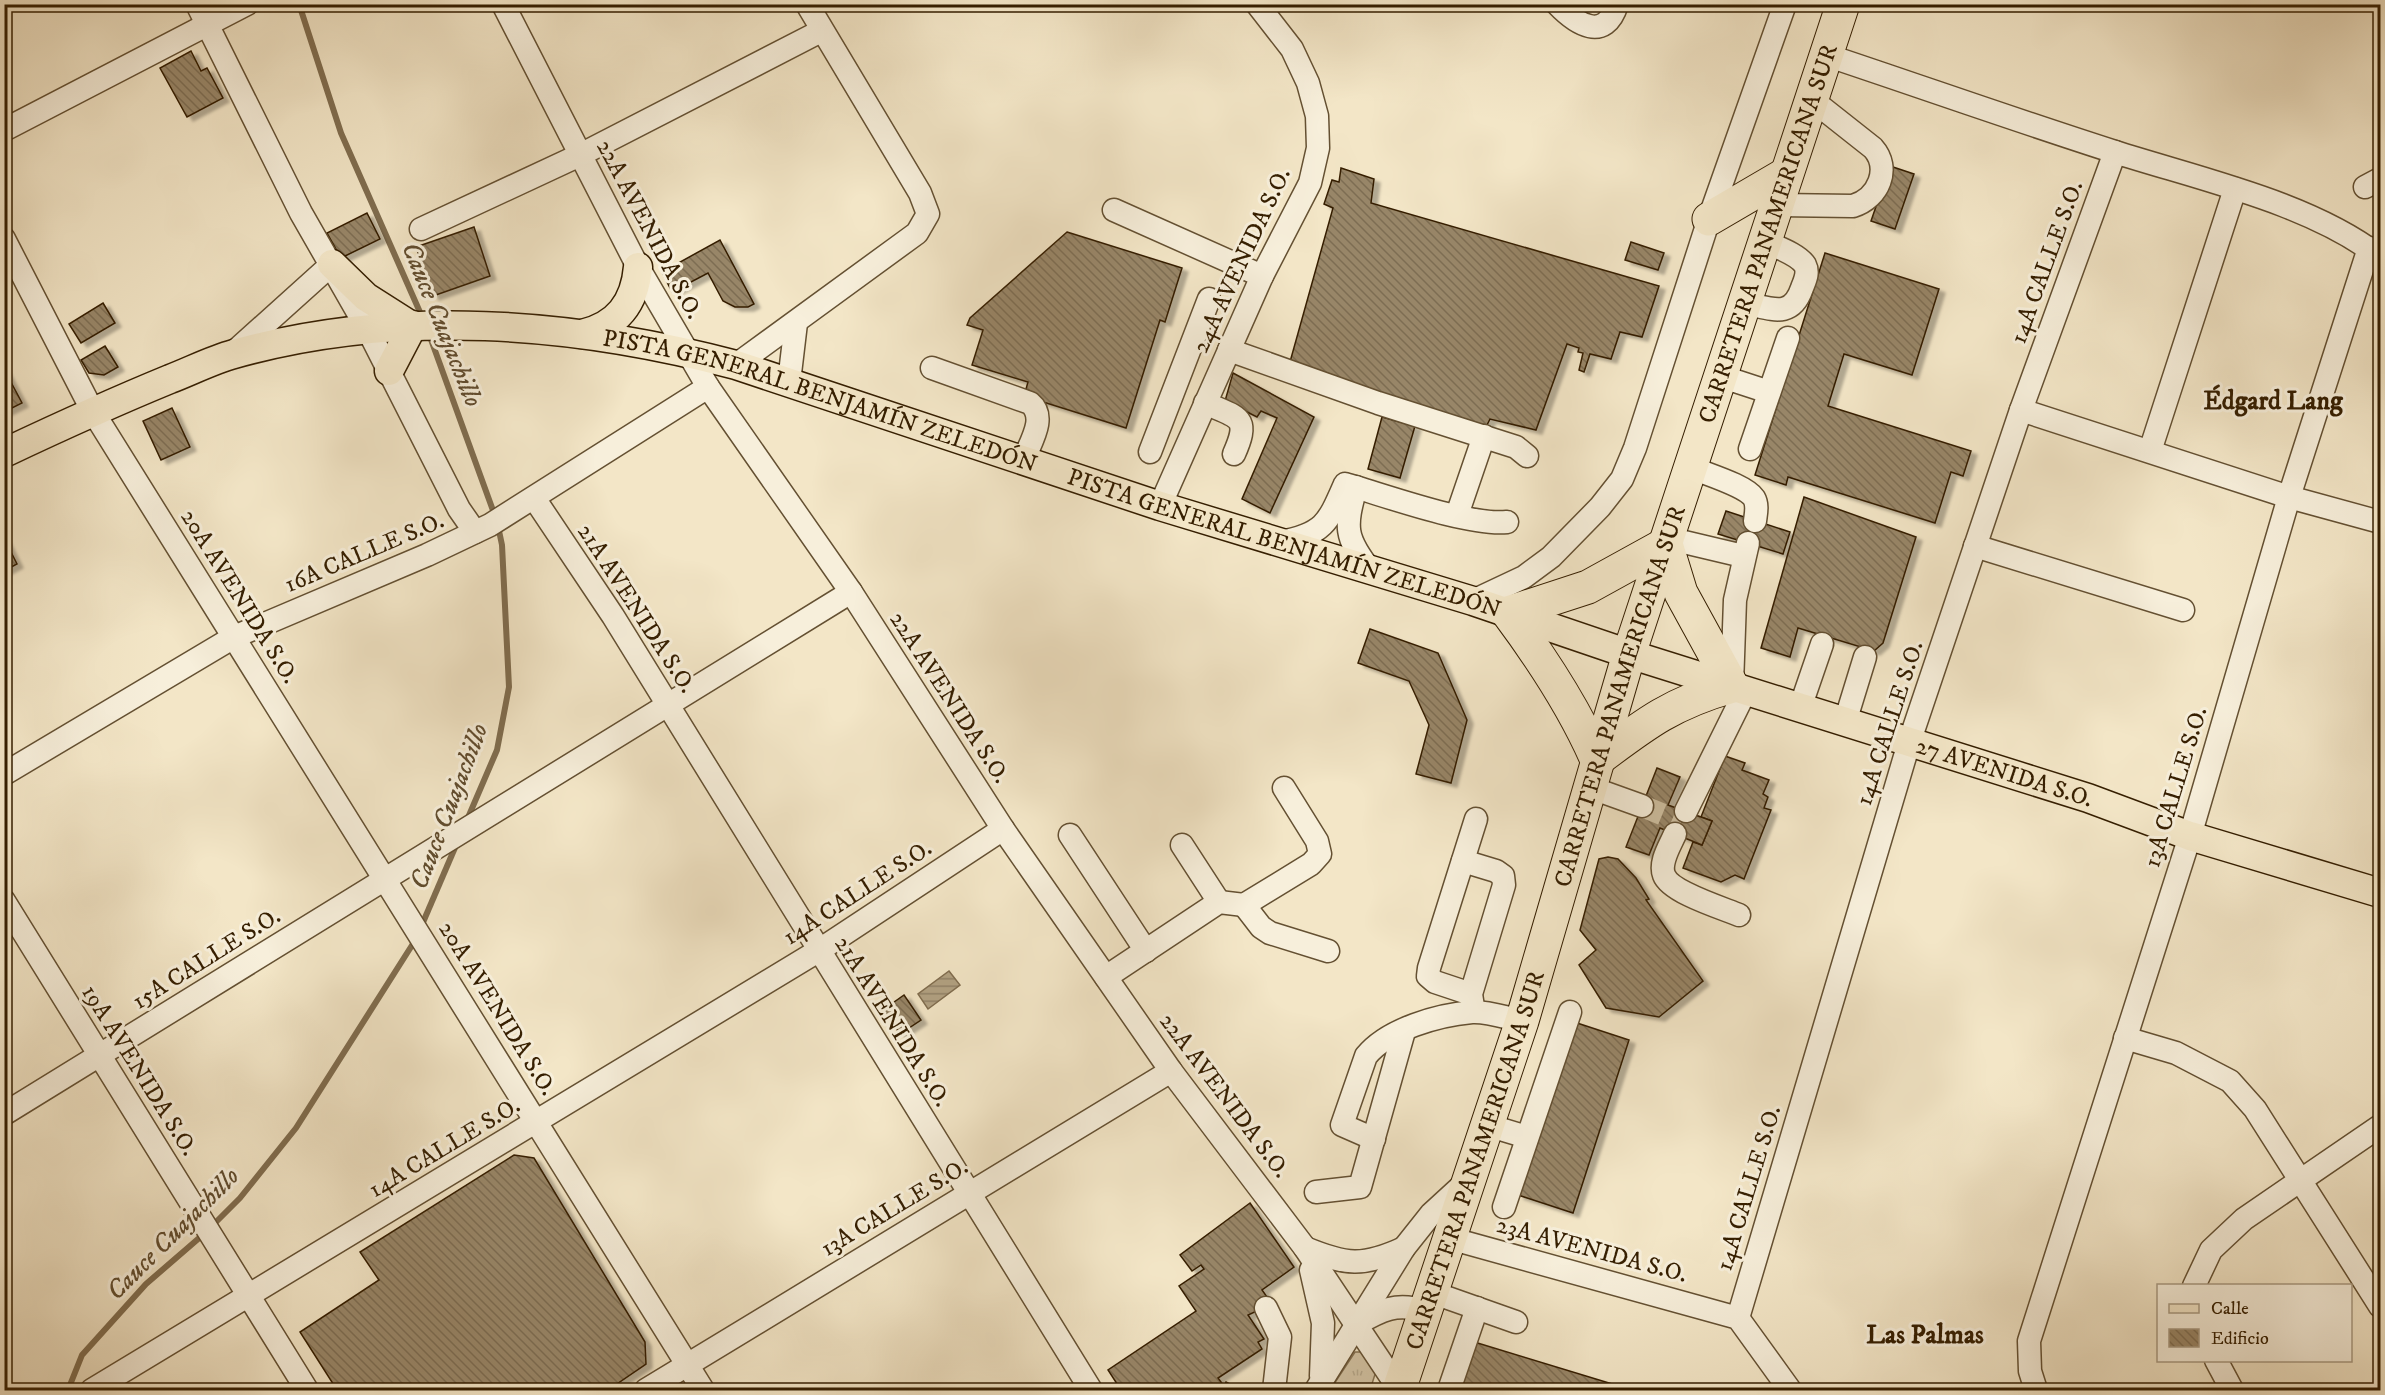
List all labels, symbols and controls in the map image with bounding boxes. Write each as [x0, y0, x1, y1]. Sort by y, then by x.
street label: CARRETERA PANAMERICANA SUR [1692, 40, 1845, 427]
street label: 22A AVENIDA S.O. [589, 135, 709, 324]
street label: 24A AVENIDA S.O. [1186, 163, 1298, 358]
street label: 14A CALLE S.O. [2004, 177, 2090, 348]
water label: Cauce Cuajachillo [394, 237, 490, 412]
street label: PISTA GENERAL BENJAMÍN ZELEDÓN [601, 323, 1041, 480]
district label: Édgard Lang [2203, 384, 2344, 418]
street label: PISTA GENERAL BENJAMÍN ZELEDÓN [1063, 462, 1505, 625]
street label: CARRETERA PANAMERICANA SUR [1548, 502, 1693, 891]
street label: 20A AVENIDA S.O. [173, 504, 305, 689]
street label: 16A CALLE S.O. [280, 506, 449, 600]
street label: 21A AVENIDA S.O. [570, 518, 702, 699]
street label: 22A AVENIDA S.O. [882, 606, 1016, 789]
street label: 14A CALLE S.O. [1849, 637, 1931, 809]
street label: 13A CALLE S.O. [2137, 703, 2215, 871]
water label: Cauce Cuajachillo [403, 719, 496, 894]
street label: 27 AVENIDA S.O. [1912, 731, 2097, 815]
street label: 14A CALLE S.O. [777, 834, 938, 952]
street label: 15A CALLE S.O. [127, 901, 286, 1016]
street label: 20A AVENIDA S.O. [431, 916, 563, 1101]
street label: 21A AVENIDA S.O. [828, 931, 957, 1113]
street label: CARRETERA PANAMERICANA SUR [1399, 967, 1552, 1354]
street label: 19A AVENIDA S.O. [74, 979, 204, 1162]
street label: 22A AVENIDA S.O. [1152, 1007, 1296, 1184]
street label: 14A CALLE S.O. [363, 1091, 526, 1205]
street label: 14A CALLE S.O. [1710, 1102, 1788, 1275]
street label: 13A CALLE S.O. [815, 1152, 974, 1264]
water label: Cauce Cuajachillo [99, 1160, 247, 1308]
street label: 23A AVENIDA S.O. [1493, 1210, 1690, 1290]
legend [2157, 1284, 2352, 1362]
text: Calle [2211, 1298, 2249, 1320]
district label: Las Palmas [1866, 1319, 1984, 1352]
text: Edificio [2211, 1328, 2269, 1350]

